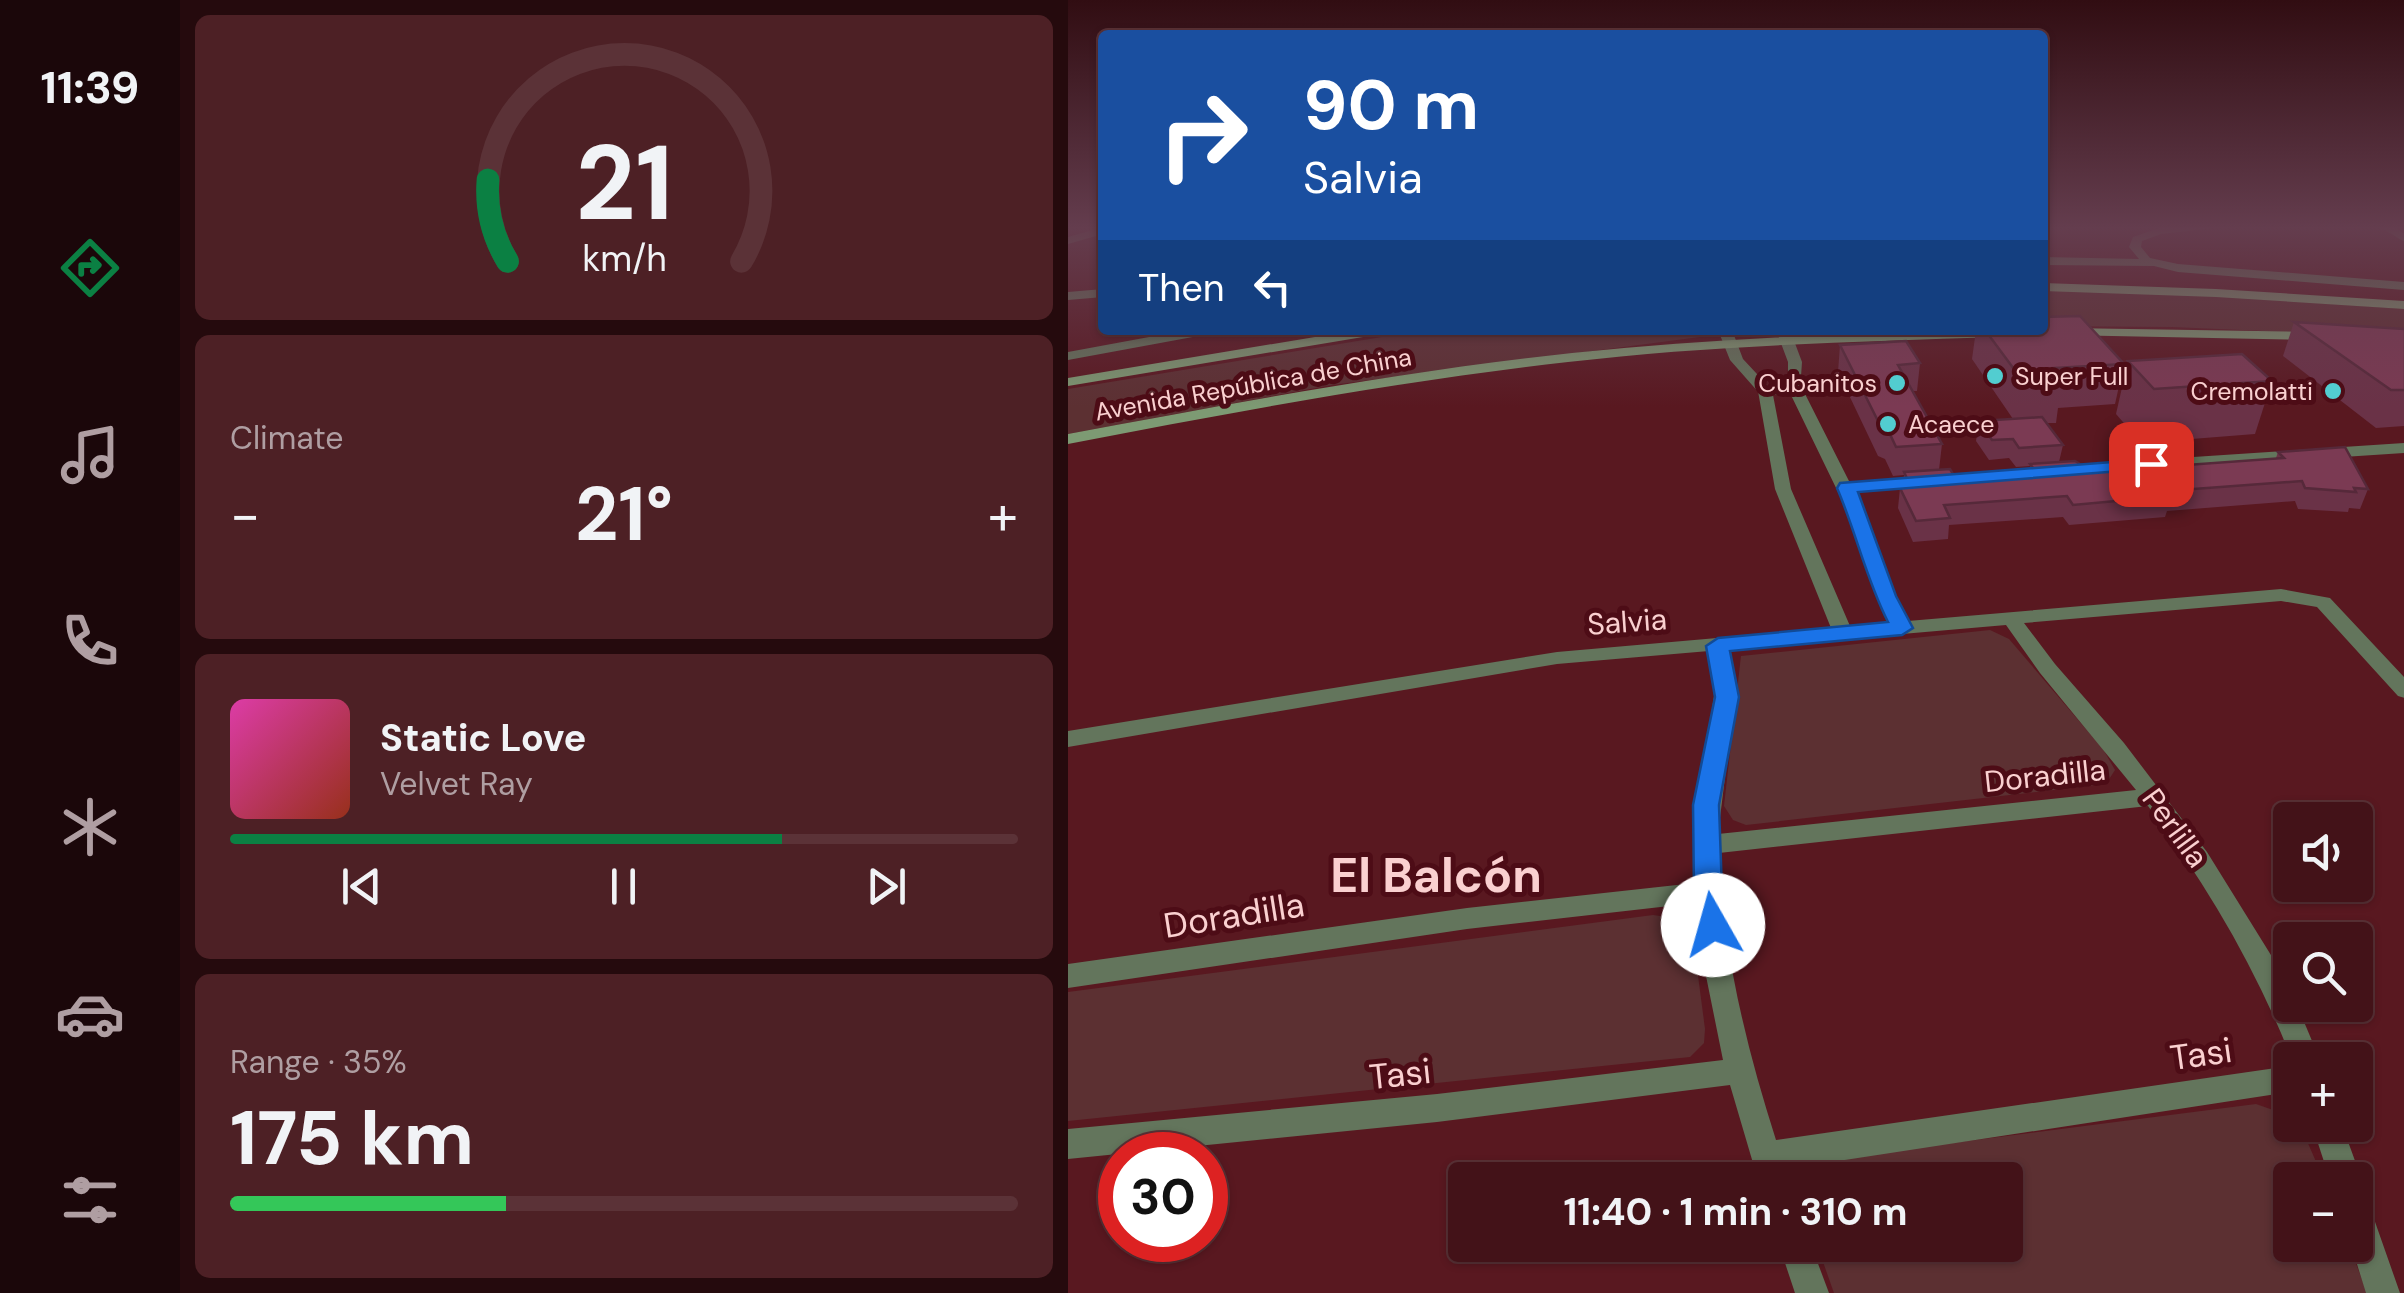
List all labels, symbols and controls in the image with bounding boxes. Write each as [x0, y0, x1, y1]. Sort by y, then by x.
text: 11:39 [41, 58, 139, 117]
text: 90 m [1303, 60, 1479, 151]
icon: right [1138, 70, 1268, 200]
text: 21 [575, 116, 673, 251]
text: Salvia [1303, 148, 1423, 207]
icon: directions [55, 233, 125, 303]
text: km/h [582, 236, 666, 282]
icon: left [1245, 260, 1300, 315]
text: Then [1138, 263, 1225, 313]
street label: Avenida República de China [1092, 340, 1414, 429]
place label: Super Full [2015, 360, 2128, 393]
marker: Super Full [1984, 365, 2006, 387]
place label: Cubanitos [1758, 367, 1877, 400]
marker: Cubanitos [1886, 372, 1908, 394]
place label: Cremolatti [2191, 375, 2313, 408]
marker: Cremolatti [2322, 380, 2344, 402]
place label: Acaece [1908, 408, 1995, 441]
marker: Acaece [1877, 413, 1899, 435]
text: Climate [230, 417, 344, 459]
icon: music [55, 420, 125, 490]
pin [2109, 422, 2194, 507]
icon: arrive [2124, 437, 2179, 492]
text: 21° [575, 466, 673, 563]
text: − [230, 479, 260, 551]
text: + [988, 479, 1018, 551]
street label: Salvia [1586, 599, 1668, 644]
icon: phone [55, 606, 125, 676]
text: Static Love [380, 713, 586, 763]
street label: Doradilla [1982, 750, 2107, 801]
text: Velvet Ray [380, 763, 533, 805]
street label: Perlilla [2134, 781, 2217, 875]
icon: climate [55, 792, 125, 862]
map controls [2273, 802, 2373, 1262]
button: sound [2273, 802, 2373, 902]
district label: El Balcón [1330, 844, 1542, 907]
icon: previous [334, 859, 389, 914]
icon: pause [596, 859, 651, 914]
icon: next [859, 859, 914, 914]
position arrow [1661, 873, 1765, 977]
street label: Doradilla [1160, 881, 1308, 949]
button: search [2273, 922, 2373, 1022]
icon: car [55, 979, 125, 1049]
street label: Tasi [2167, 1027, 2235, 1081]
text: Range · 35% [230, 1041, 407, 1083]
button: + [2273, 1042, 2373, 1142]
street label: Tasi [1367, 1048, 1433, 1100]
text: 175 km [230, 1090, 474, 1187]
speed limit sign: 30 [1098, 1132, 1228, 1262]
button: − [2273, 1162, 2373, 1262]
icon: filters [55, 1165, 125, 1235]
text: 11:40 · 1 min · 310 m [1564, 1187, 1907, 1237]

